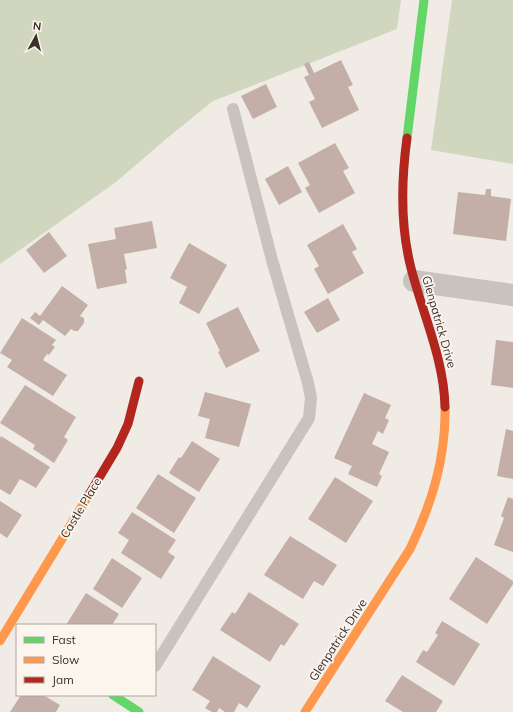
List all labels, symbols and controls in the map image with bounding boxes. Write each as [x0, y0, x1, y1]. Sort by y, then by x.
north arrow [16, 16, 56, 56]
text: N [32, 19, 42, 34]
street label: Glenpatrick Drive [419, 274, 460, 370]
street label: Castle Place [57, 475, 105, 541]
street label: Glenpatrick Drive [305, 596, 370, 684]
legend [16, 624, 156, 696]
text: Fast [52, 632, 76, 647]
text: Slow [52, 652, 80, 667]
text: Jam [52, 672, 74, 687]

